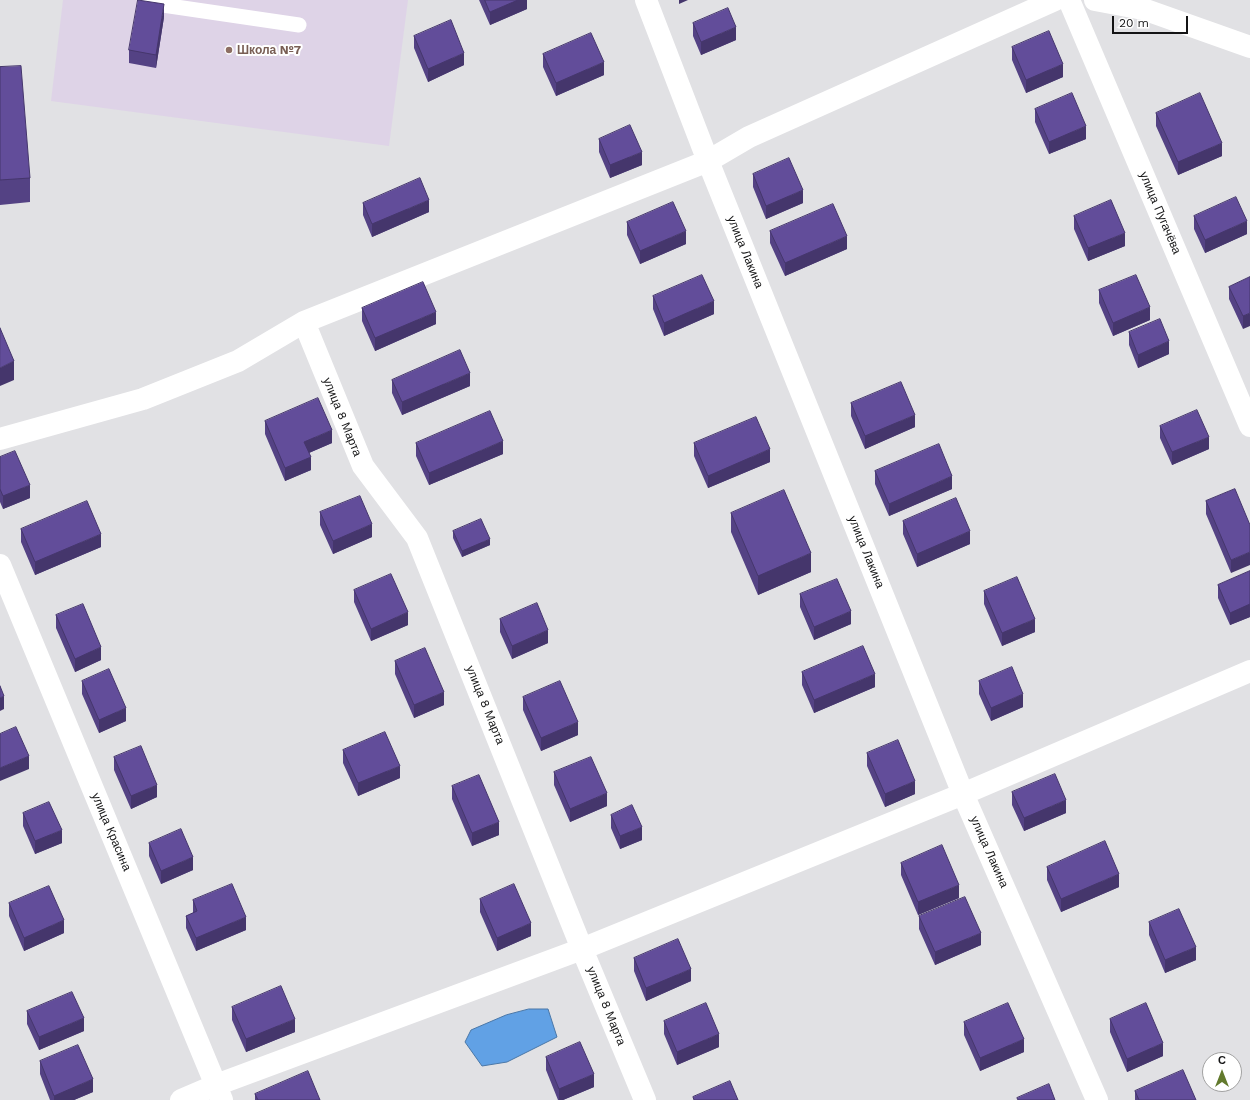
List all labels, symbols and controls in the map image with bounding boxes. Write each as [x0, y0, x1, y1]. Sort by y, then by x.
scale bar [1114, 8, 1190, 34]
text: 20 m [1119, 16, 1149, 30]
place label: Школа №7 [237, 43, 301, 57]
marker: Школа №7 [224, 45, 234, 55]
street label: улица Пугачёва [1136, 170, 1184, 256]
street label: улица Лакина [724, 214, 766, 290]
street label: улица 8 Марта [320, 375, 364, 459]
street label: улица Лакина [845, 514, 887, 590]
street label: улица 8 Марта [463, 663, 507, 747]
street label: улица Красина [88, 791, 134, 873]
street label: улица Лакина [967, 814, 1011, 890]
street label: улица 8 Марта [584, 964, 628, 1048]
north arrow [1202, 1052, 1242, 1092]
text: С [1218, 1054, 1226, 1067]

